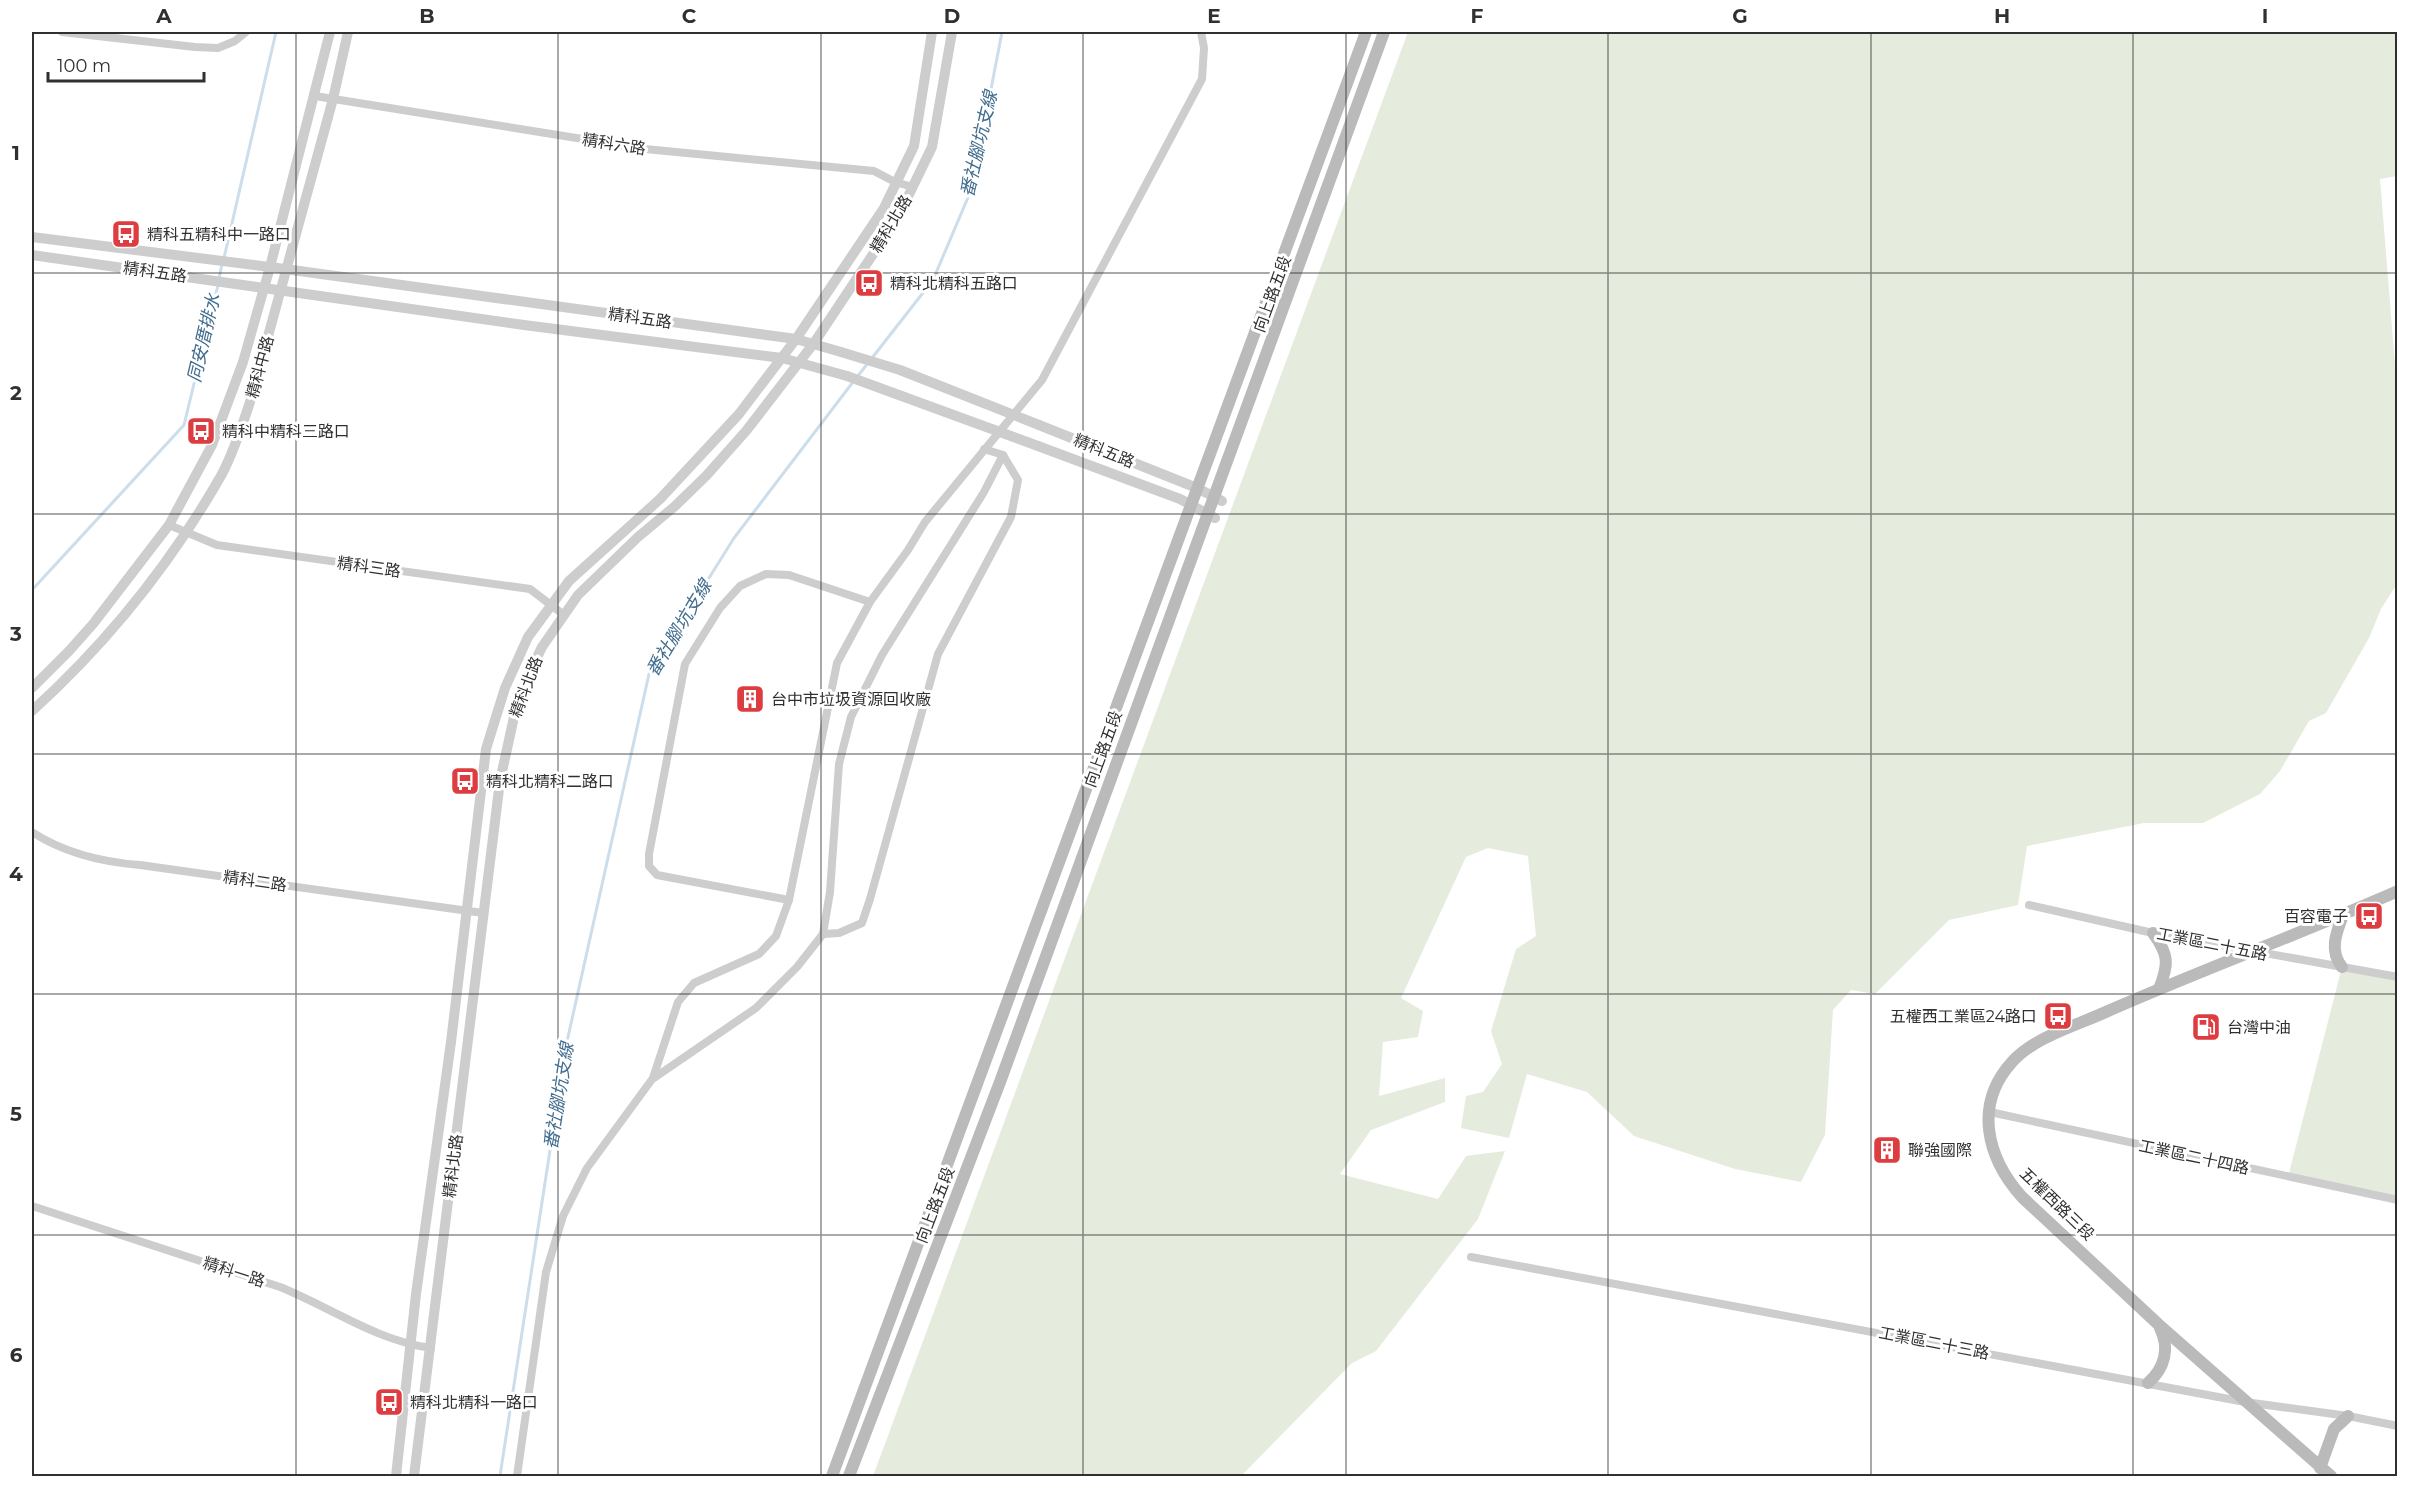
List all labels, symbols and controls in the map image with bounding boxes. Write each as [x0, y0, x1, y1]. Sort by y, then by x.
text: A [155, 4, 172, 28]
text: B [419, 4, 435, 28]
text: C [682, 4, 697, 28]
text: D [944, 4, 960, 28]
text: E [1207, 4, 1221, 28]
text: F [1471, 4, 1484, 28]
text: G [1732, 4, 1748, 28]
text: H [1994, 4, 2010, 28]
text: I [2262, 4, 2268, 28]
scale bar [48, 45, 204, 83]
text: 100 m [57, 55, 111, 77]
water label: 番社腳坑支線 [956, 87, 1002, 199]
street label: 精科六路 [581, 130, 647, 158]
text: 1 [12, 141, 20, 165]
street label: 精科北路 [866, 192, 916, 256]
bus stop icon: 精科五精科中一路口 [110, 218, 142, 250]
place label: 精科五精科中一路口 [147, 225, 291, 244]
street label: 向上路五段 [1249, 253, 1295, 335]
street label: 精科五路 [122, 258, 188, 286]
bus stop icon: 精科北精科五路口 [853, 267, 885, 299]
place label: 精科北精科五路口 [890, 274, 1018, 293]
water label: 同安厝排水 [183, 291, 225, 384]
street label: 精科五路 [607, 304, 673, 332]
street label: 精科中路 [243, 334, 277, 400]
text: 2 [10, 381, 22, 405]
bus stop icon: 精科中精科三路口 [185, 415, 217, 447]
place label: 精科中精科三路口 [222, 422, 350, 441]
street label: 精科五路 [1071, 430, 1137, 472]
street label: 精科三路 [336, 553, 402, 581]
water label: 番社腳坑支線 [642, 574, 717, 680]
text: 3 [9, 622, 22, 646]
street label: 精科北路 [506, 654, 546, 720]
building icon: 台中市垃圾資源回收廠 [734, 683, 766, 715]
place label: 台中市垃圾資源回收廠 [771, 690, 931, 709]
street label: 向上路五段 [1080, 708, 1126, 790]
bus stop icon: 精科北精科二路口 [449, 765, 481, 797]
place label: 精科北精科二路口 [486, 772, 614, 791]
text: 4 [9, 862, 23, 886]
street label: 精科二路 [222, 867, 288, 895]
bus stop icon: 百容電子 [2353, 900, 2385, 932]
place label: 百容電子 [2284, 907, 2348, 926]
street label: 工業區二十五路 [2155, 924, 2269, 964]
bus stop icon: 五權西工業區24路口 [2042, 1000, 2074, 1032]
place label: 五權西工業區24路口 [1890, 1007, 2037, 1026]
fuel station icon: 台灣中油 [2190, 1011, 2222, 1043]
place label: 台灣中油 [2227, 1018, 2291, 1037]
water label: 番社腳坑支線 [540, 1039, 579, 1151]
text: 5 [10, 1102, 22, 1126]
street label: 精科北路 [440, 1133, 466, 1199]
building icon: 聯強國際 [1871, 1134, 1903, 1166]
street label: 工業區二十四路 [2137, 1136, 2251, 1178]
place label: 聯強國際 [1908, 1141, 1972, 1160]
street label: 向上路五段 [912, 1164, 958, 1246]
street label: 五權西路三段 [2016, 1164, 2098, 1244]
street label: 精科一路 [201, 1253, 267, 1291]
street label: 工業區二十三路 [1877, 1323, 1991, 1363]
text: 6 [10, 1343, 23, 1367]
bus stop icon: 精科北精科一路口 [373, 1386, 405, 1418]
place label: 精科北精科一路口 [410, 1393, 538, 1412]

